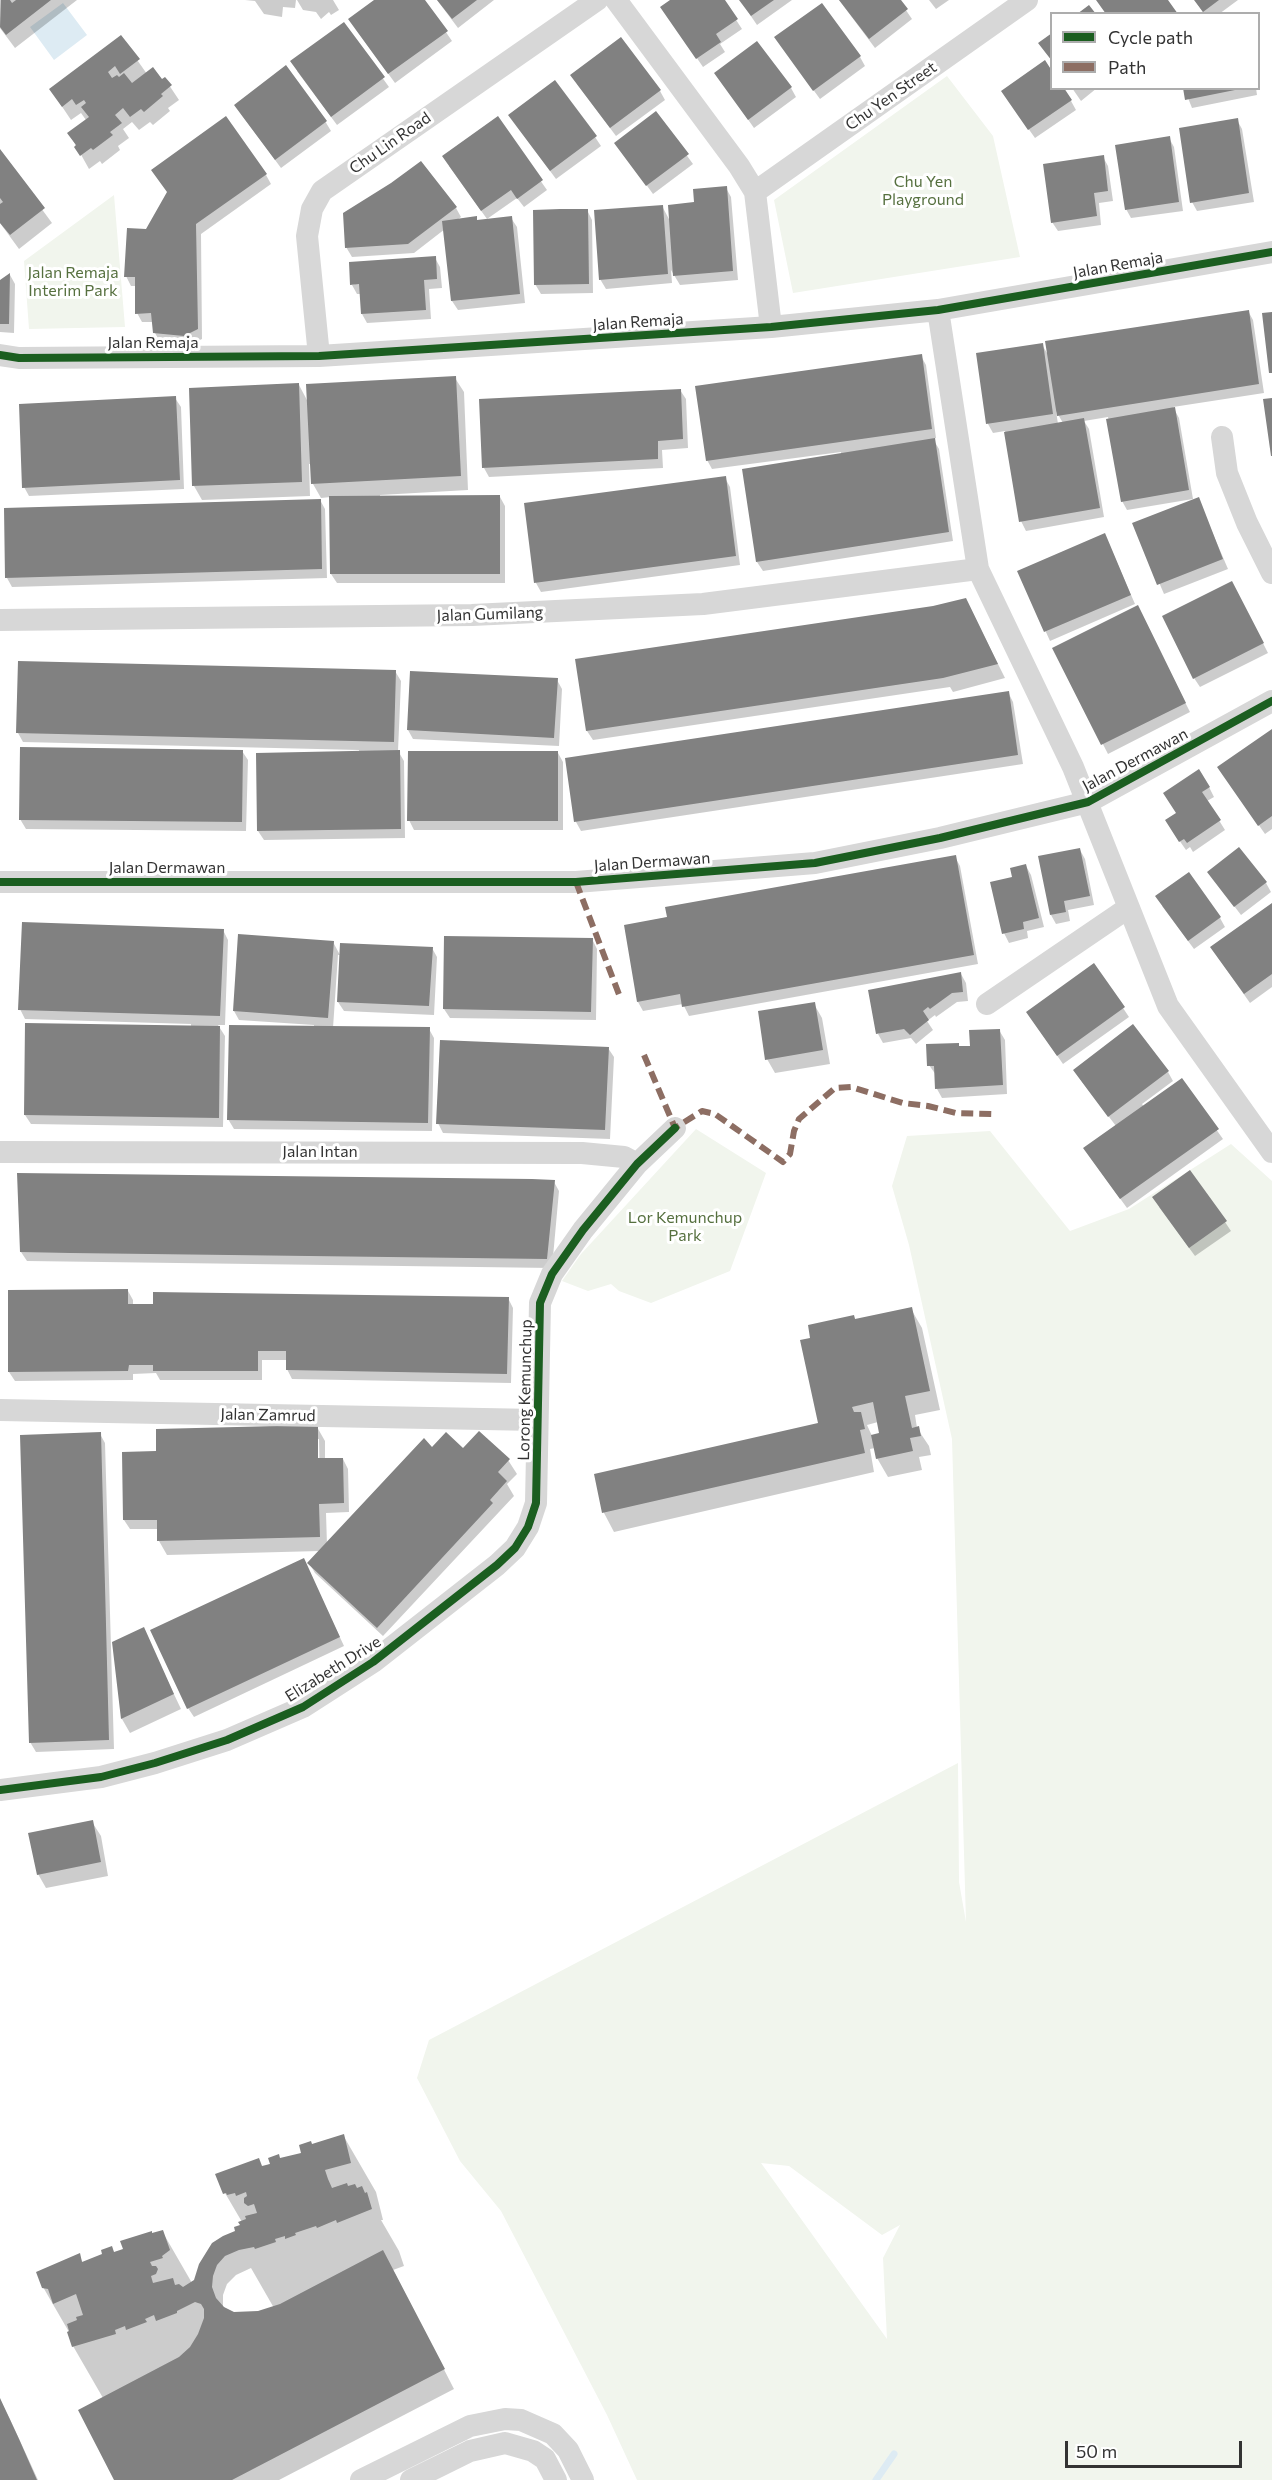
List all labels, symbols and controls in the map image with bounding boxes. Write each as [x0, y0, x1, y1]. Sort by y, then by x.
legend [1050, 12, 1260, 90]
text: Cycle path [1108, 26, 1193, 48]
text: Path [1108, 56, 1146, 78]
street label: Chu Yen Street [842, 57, 940, 135]
street label: Chu Lin Road [346, 108, 434, 178]
park label: Chu Yen Playground [882, 172, 964, 210]
street label: Jalan Remaja [1071, 248, 1165, 282]
park label: Jalan Remaja Interim Park [27, 263, 119, 301]
street label: Jalan Remaja [592, 309, 684, 335]
street label: Jalan Remaja [107, 333, 199, 353]
street label: Jalan Gumilang [436, 603, 544, 625]
street label: Jalan Dermawan [1079, 724, 1191, 796]
street label: Jalan Dermawan [593, 848, 711, 876]
street label: Jalan Dermawan [109, 858, 225, 878]
street label: Jalan Intan [282, 1142, 358, 1162]
park label: Lor Kemunchup Park [628, 1208, 742, 1246]
street label: Lorong Kemunchup [514, 1319, 536, 1461]
street label: Jalan Zamrud [220, 1405, 316, 1425]
street label: Elizabeth Drive [282, 1632, 384, 1706]
scale bar [1068, 2429, 1245, 2467]
text: 50 m [1076, 2440, 1117, 2462]

